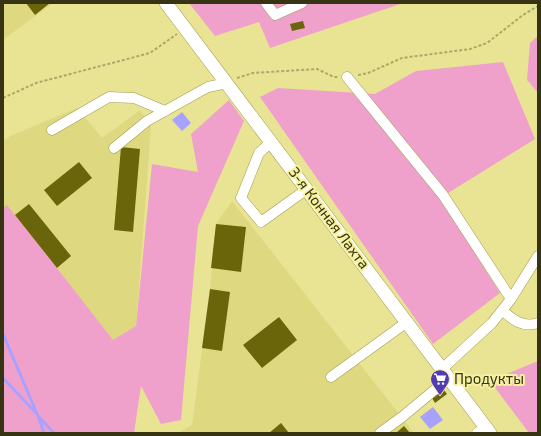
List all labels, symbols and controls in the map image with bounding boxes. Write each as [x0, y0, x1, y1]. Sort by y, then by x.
street label: 3-я Конная Лахта [286, 163, 374, 272]
supermarket icon: Продукты [429, 368, 451, 396]
place label: Продукты [454, 369, 524, 388]

